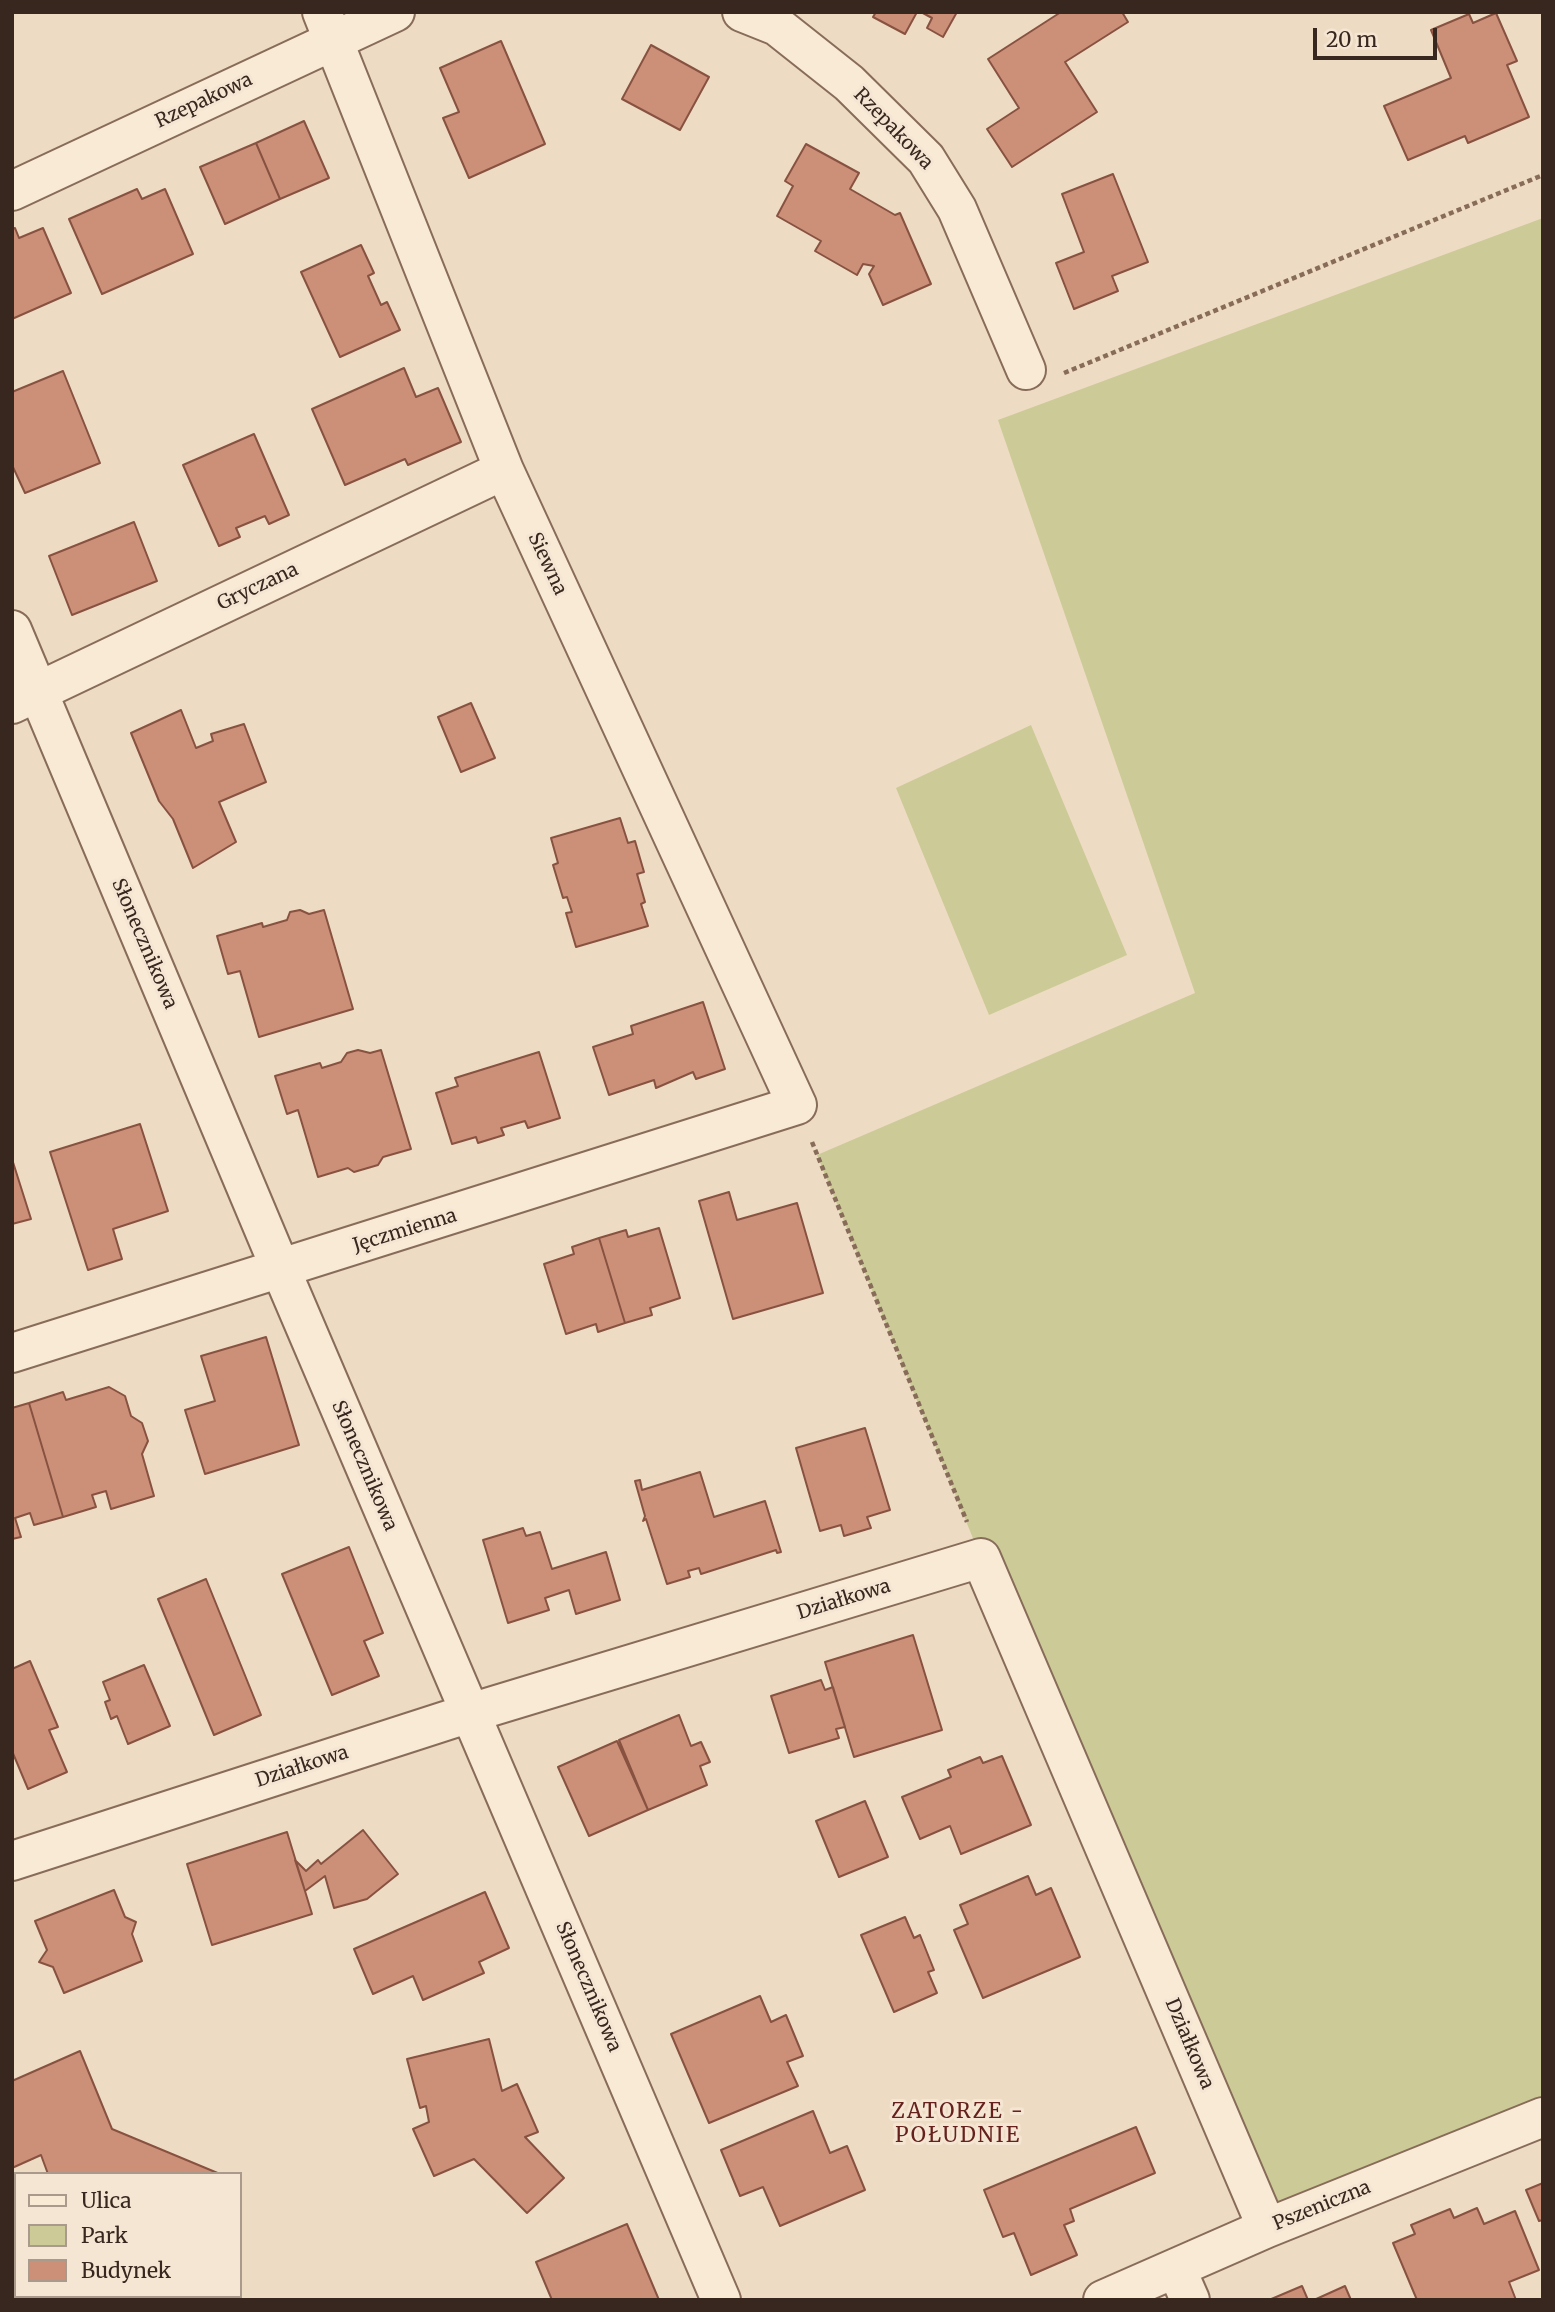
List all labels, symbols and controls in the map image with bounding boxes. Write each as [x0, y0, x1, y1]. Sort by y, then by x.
scale bar [1317, 14, 1441, 58]
text: 20 m [1326, 26, 1377, 53]
street label: Rzepakowa [152, 69, 256, 133]
street label: Rzepakowa [849, 84, 937, 174]
street label: Siewna [523, 529, 571, 599]
street label: Gryczana [214, 558, 302, 616]
street label: Słonecznikowa [106, 876, 182, 1012]
street label: Jęczmienna [350, 1204, 460, 1258]
street label: Słonecznikowa [326, 1398, 402, 1534]
street label: Działkowa [795, 1575, 893, 1625]
street label: Działkowa [253, 1741, 351, 1793]
street label: Słonecznikowa [550, 1919, 626, 2055]
street label: Działkowa [1160, 1995, 1218, 2093]
district label: ZATORZE - POŁUDNIE [892, 2099, 1024, 2149]
legend [14, 2172, 242, 2298]
street label: Pszeniczna [1270, 2176, 1374, 2236]
text: Ulica [81, 2187, 131, 2214]
text: Park [81, 2222, 128, 2249]
text: Budynek [81, 2257, 171, 2284]

